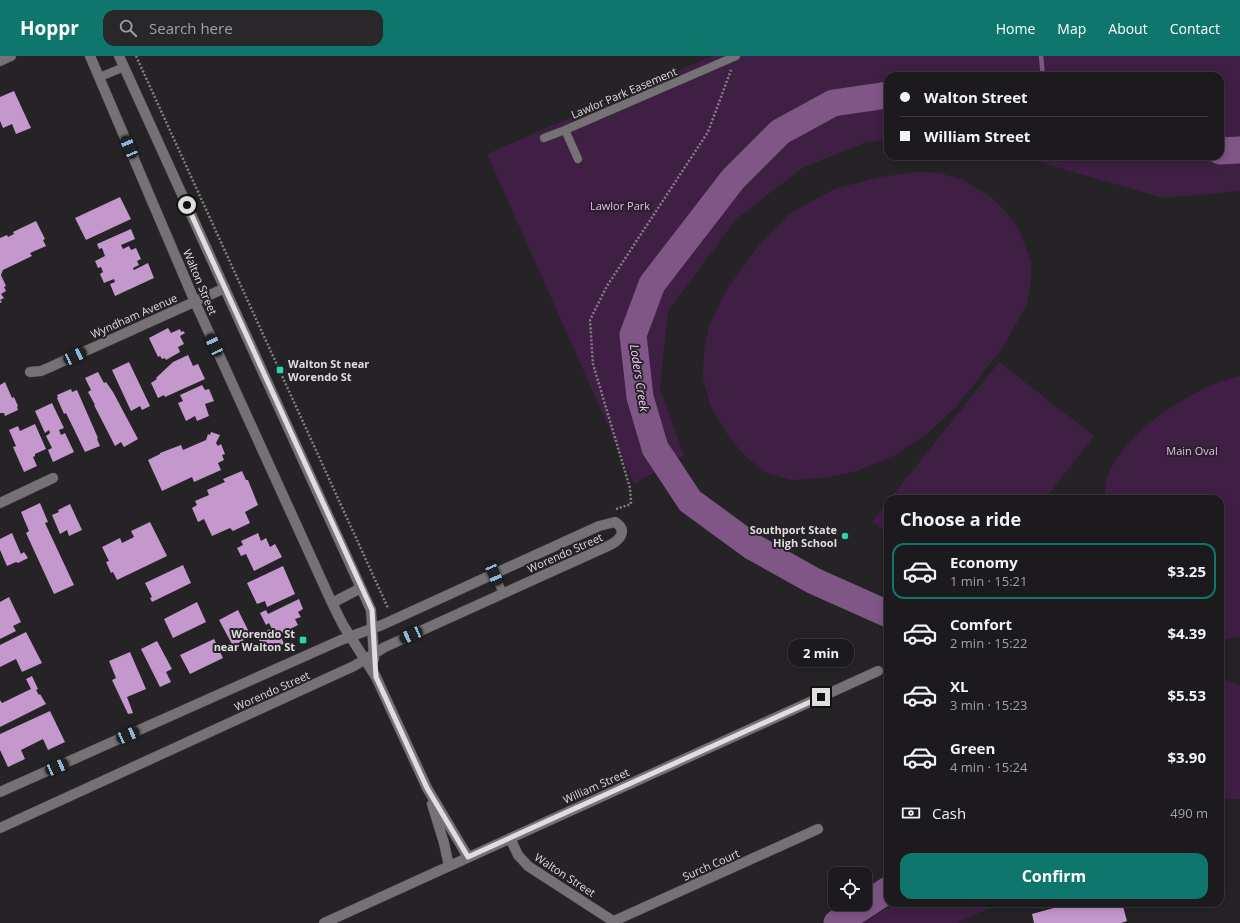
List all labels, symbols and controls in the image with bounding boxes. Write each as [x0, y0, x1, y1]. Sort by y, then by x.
search box [103, 10, 383, 46]
text: Hoppr [20, 15, 79, 41]
icon: search [117, 17, 139, 39]
text: Search here [149, 18, 233, 38]
text: Home [996, 19, 1035, 38]
text: Map [1057, 19, 1086, 38]
text: About [1108, 19, 1148, 38]
text: Contact [1170, 19, 1220, 38]
street label: Lawlor Park Easement [569, 63, 679, 122]
text: Walton Street [924, 87, 1028, 107]
text: William Street [924, 126, 1030, 146]
car [119, 134, 139, 160]
route start [178, 196, 196, 214]
park label: Lawlor Park [590, 198, 650, 213]
street label: Walton Street [180, 247, 221, 317]
street label: Wyndham Avenue [88, 290, 179, 341]
car [203, 332, 225, 358]
water label: Loders Creek [626, 343, 653, 414]
car [62, 345, 88, 367]
place label: Walton St near Worendo St [288, 356, 369, 384]
marker: Walton St near Worendo St [275, 365, 285, 375]
park label: Main Oval [1166, 443, 1218, 458]
text: Choose a ride [900, 507, 1021, 531]
place label: Southport State High School [750, 522, 837, 550]
street label: Worendo Street [525, 529, 605, 576]
marker: Southport State High School [840, 531, 850, 541]
text: Economy [950, 552, 1018, 572]
icon: car [902, 553, 938, 589]
car [484, 561, 504, 587]
text: $3.25 [1167, 561, 1206, 581]
text: 1 min · 15:21 [950, 572, 1027, 590]
text: Comfort [950, 614, 1012, 634]
icon: car [902, 615, 938, 651]
text: $4.39 [1167, 623, 1206, 643]
car [398, 625, 424, 645]
place label: Worendo St near Walton St [214, 626, 295, 654]
text: 2 min · 15:22 [950, 634, 1027, 652]
marker: Worendo St near Walton St [298, 635, 308, 645]
callout: 2 min [788, 639, 854, 667]
text: 2 min [803, 644, 839, 662]
street label: Worendo Street [232, 667, 312, 714]
text: XL [950, 676, 968, 696]
icon: car [902, 677, 938, 713]
text: $5.53 [1167, 685, 1206, 705]
route end [812, 688, 830, 706]
text: 3 min · 15:23 [950, 696, 1027, 714]
car [115, 725, 141, 745]
text: Green [950, 738, 995, 758]
icon: car [902, 739, 938, 775]
text: $3.90 [1167, 747, 1206, 767]
car [44, 757, 70, 777]
text: 4 min · 15:24 [950, 758, 1027, 776]
street label: William Street [560, 764, 631, 807]
icon: cash [900, 802, 922, 824]
text: Cash [932, 803, 966, 823]
text: 490 m [1170, 804, 1208, 822]
street label: Surch Court [680, 845, 742, 884]
street label: Walton Street [532, 849, 599, 900]
button: Confirm [900, 853, 1208, 899]
map controls [828, 867, 872, 911]
button: locate [828, 867, 872, 911]

